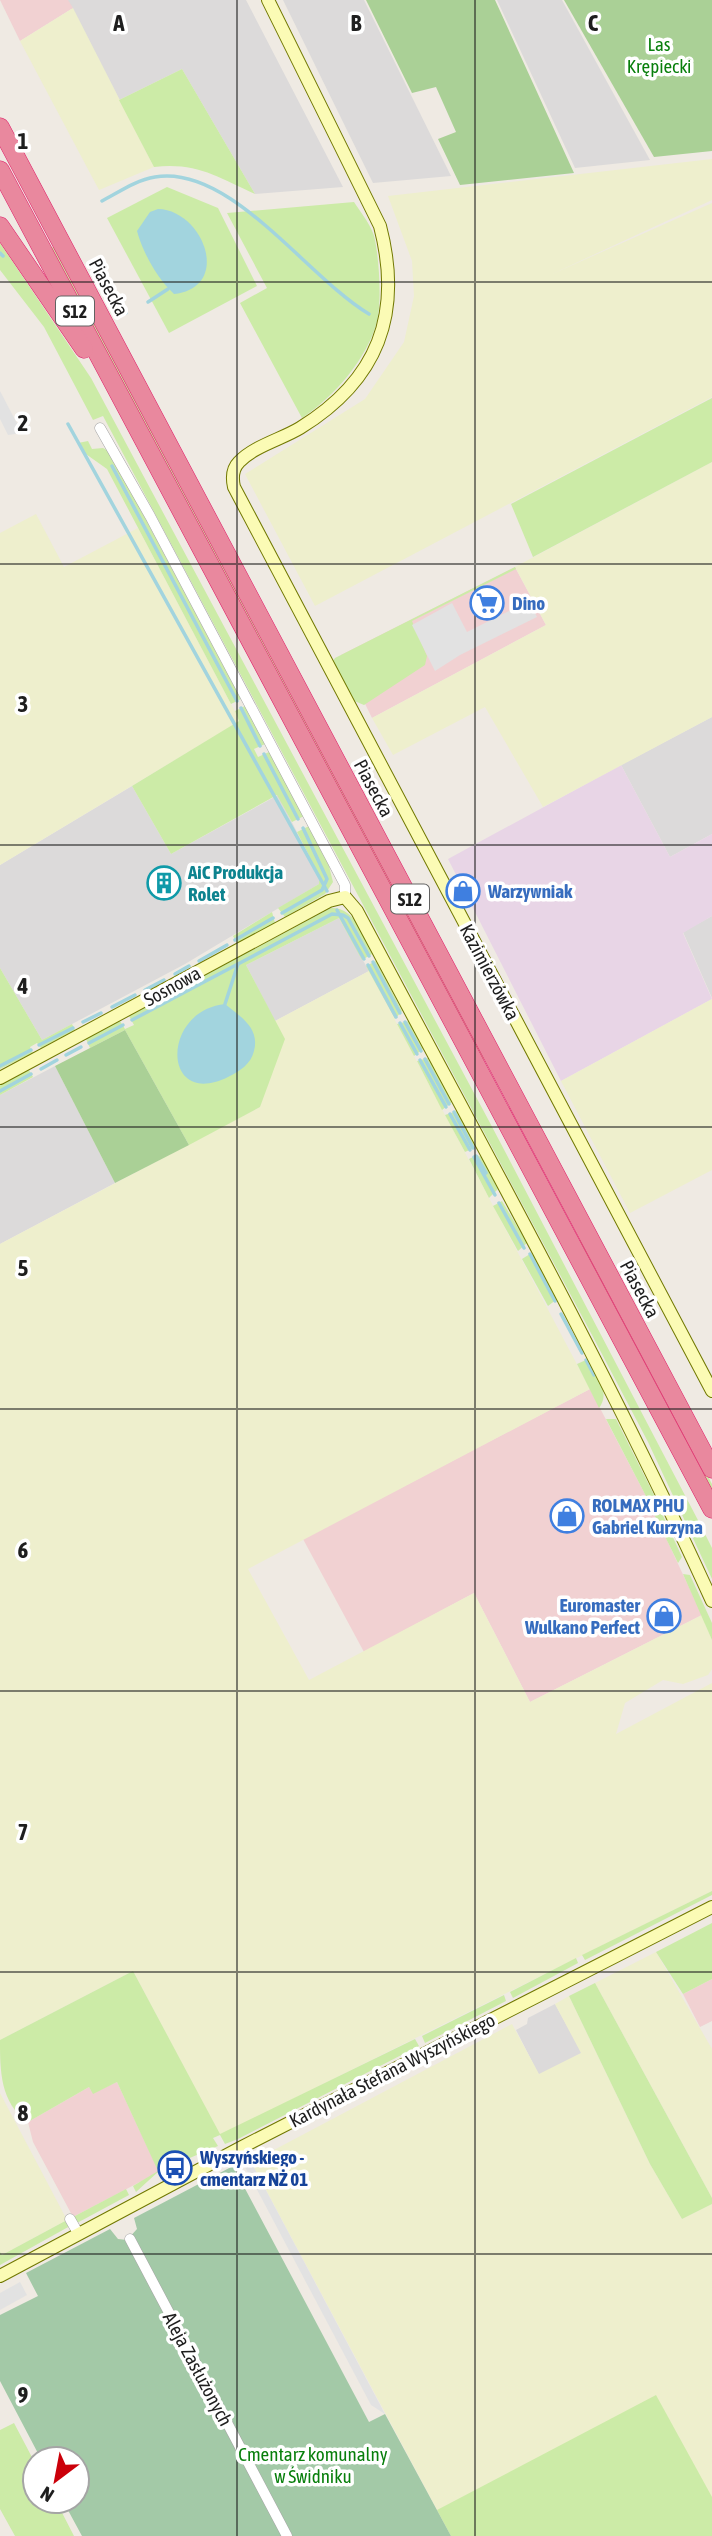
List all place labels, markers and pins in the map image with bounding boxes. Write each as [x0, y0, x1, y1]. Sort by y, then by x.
supermarket icon: Dino [468, 584, 506, 622]
place label: Dino [512, 592, 545, 614]
place label: AiC Produkcja Rolet [187, 861, 283, 905]
building icon: AiC Produkcja Rolet [145, 864, 183, 902]
shop icon: Warzywniak [444, 872, 482, 910]
place label: Warzywniak [487, 880, 573, 902]
place label: ROLMAX PHU Gabriel Kurzyna [592, 1494, 703, 1538]
shop icon: ROLMAX PHU Gabriel Kurzyna [548, 1497, 586, 1535]
place label: Euromaster Wulkano Perfect [524, 1594, 641, 1638]
shop icon: Euromaster Wulkano Perfect [645, 1597, 683, 1635]
place label: Wyszyńskiego - cmentarz NŻ 01 [199, 2146, 308, 2190]
bus stop icon: Wyszyńskiego - cmentarz NŻ 01 [156, 2149, 194, 2187]

